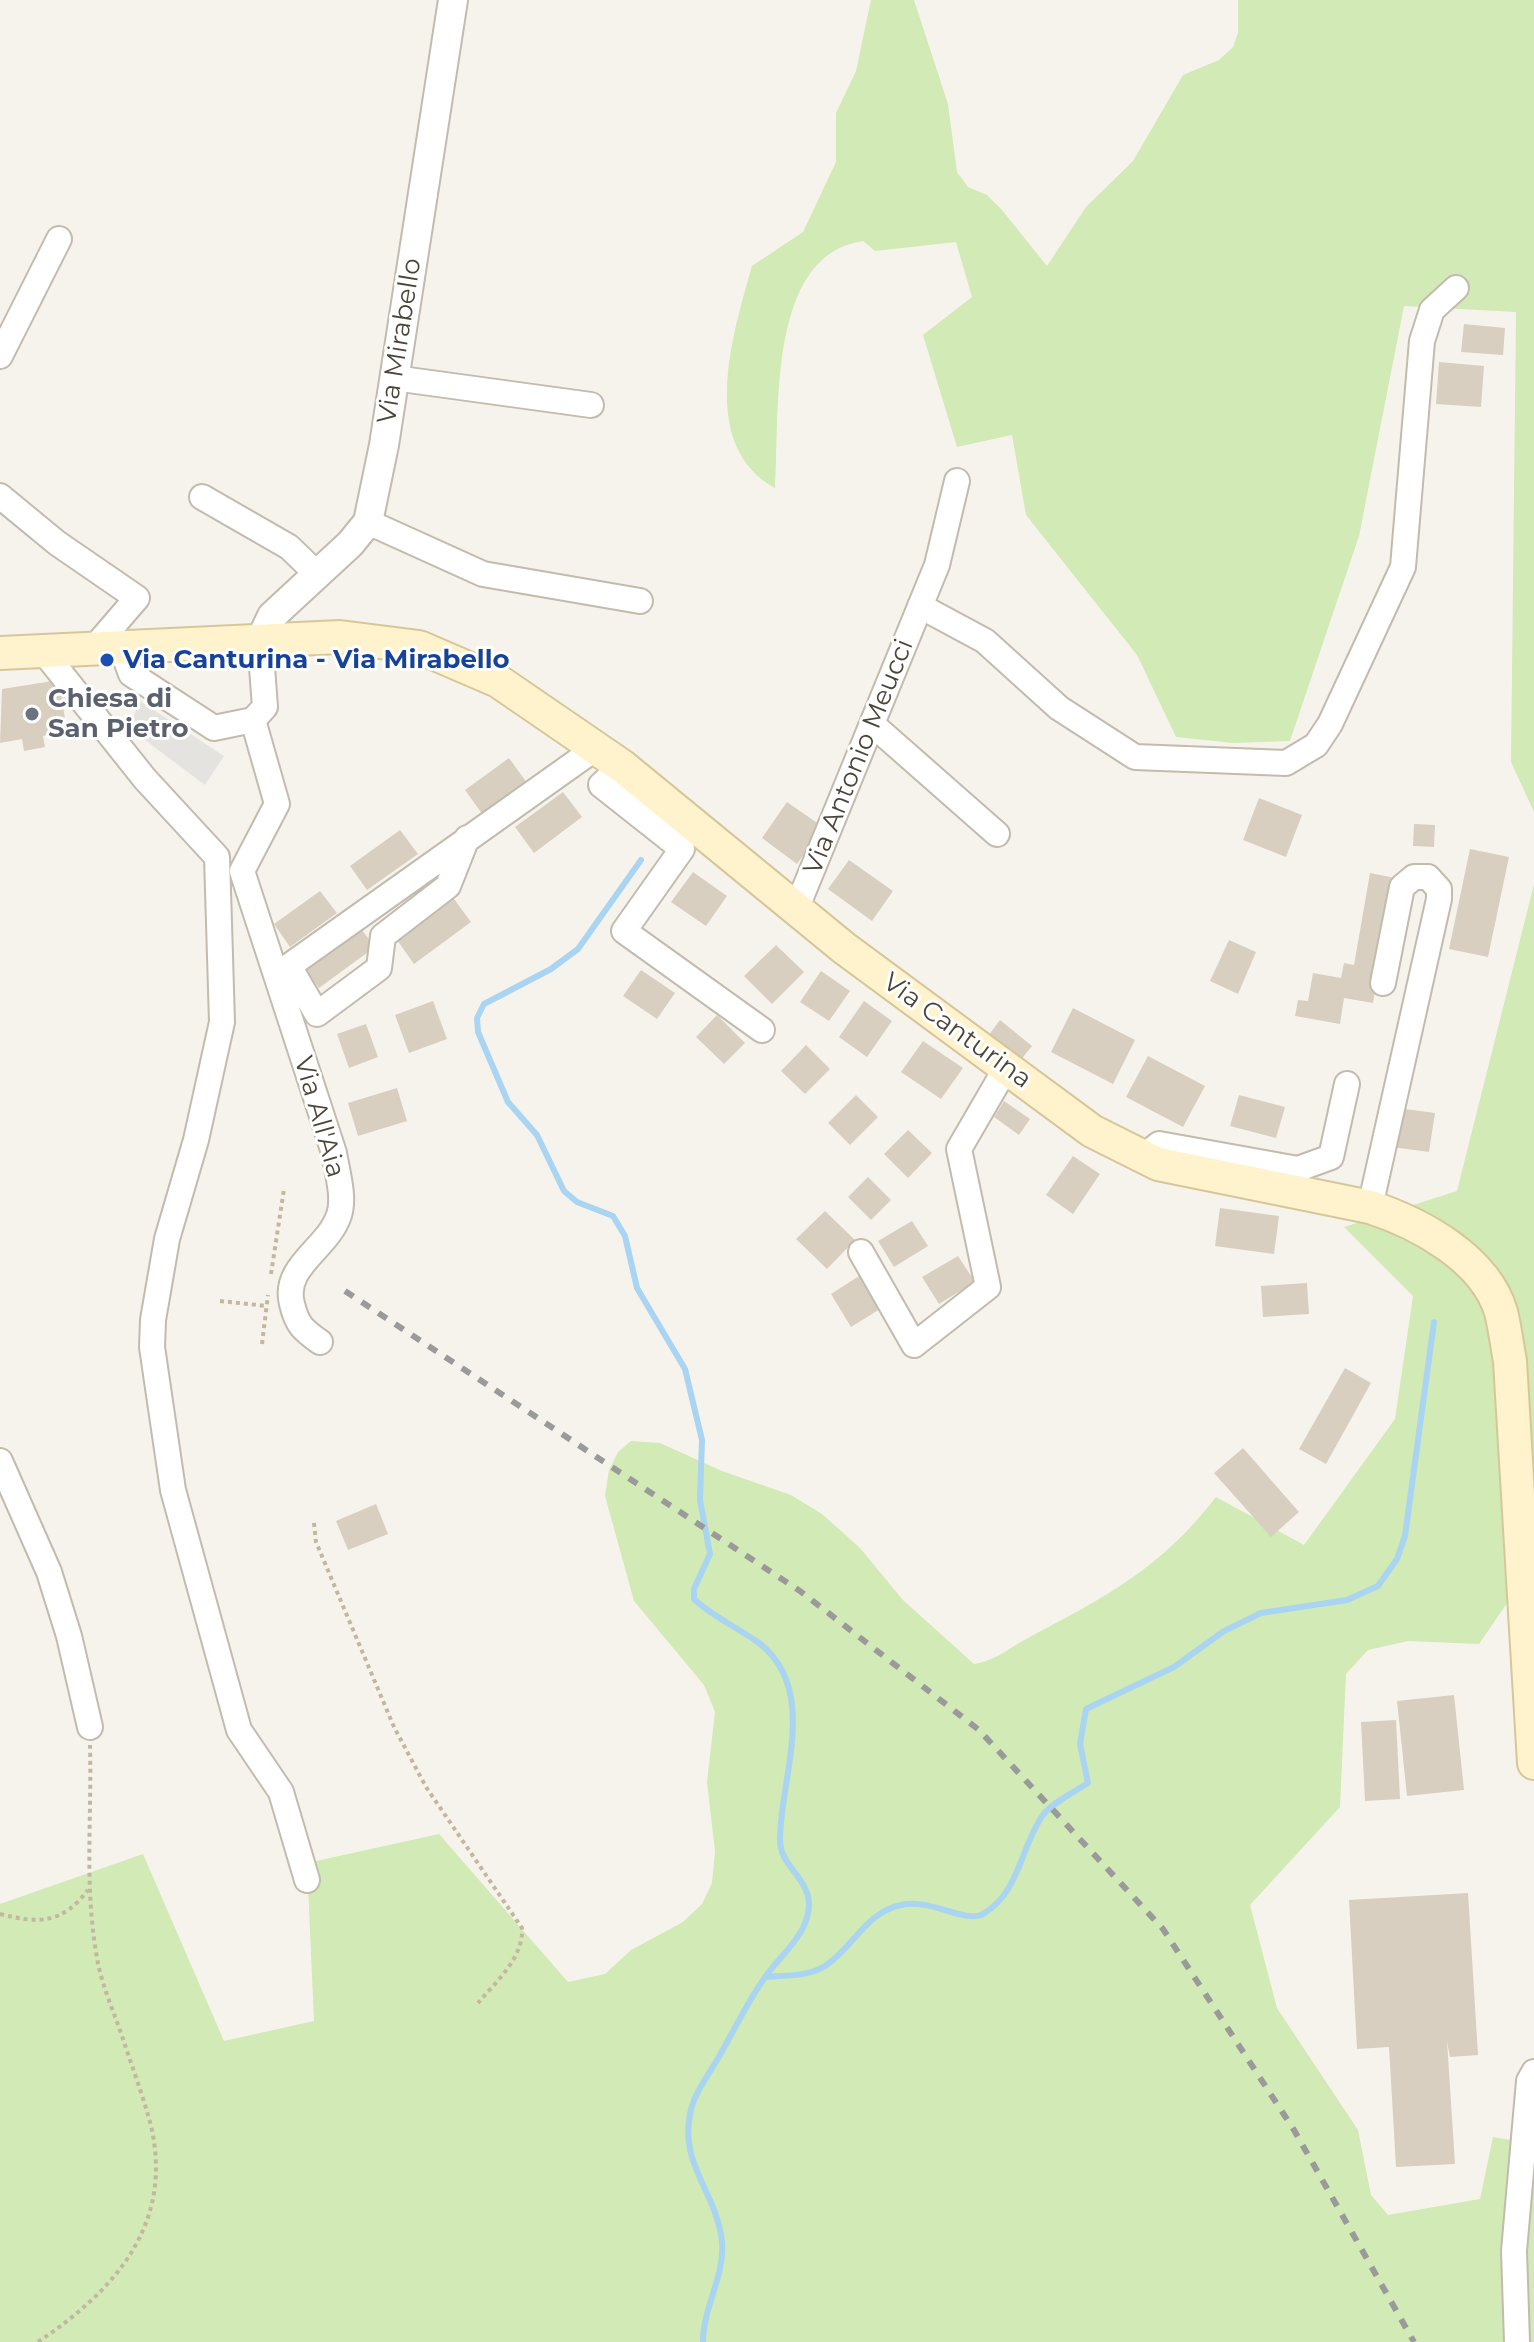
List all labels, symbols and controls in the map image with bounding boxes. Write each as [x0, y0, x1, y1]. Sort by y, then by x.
street label: Via Mirabello [372, 256, 428, 426]
street label: Via Antonio Meucci [798, 635, 920, 879]
place label: Via Canturina - Via Mirabello [123, 644, 509, 676]
marker: Via Canturina - Via Mirabello [98, 651, 116, 669]
place label: Chiesa di San Pietro [48, 683, 189, 744]
marker: Chiesa di San Pietro [23, 705, 41, 723]
street label: Via Canturina [877, 967, 1037, 1095]
street label: Via All'Aia [287, 1053, 351, 1181]

